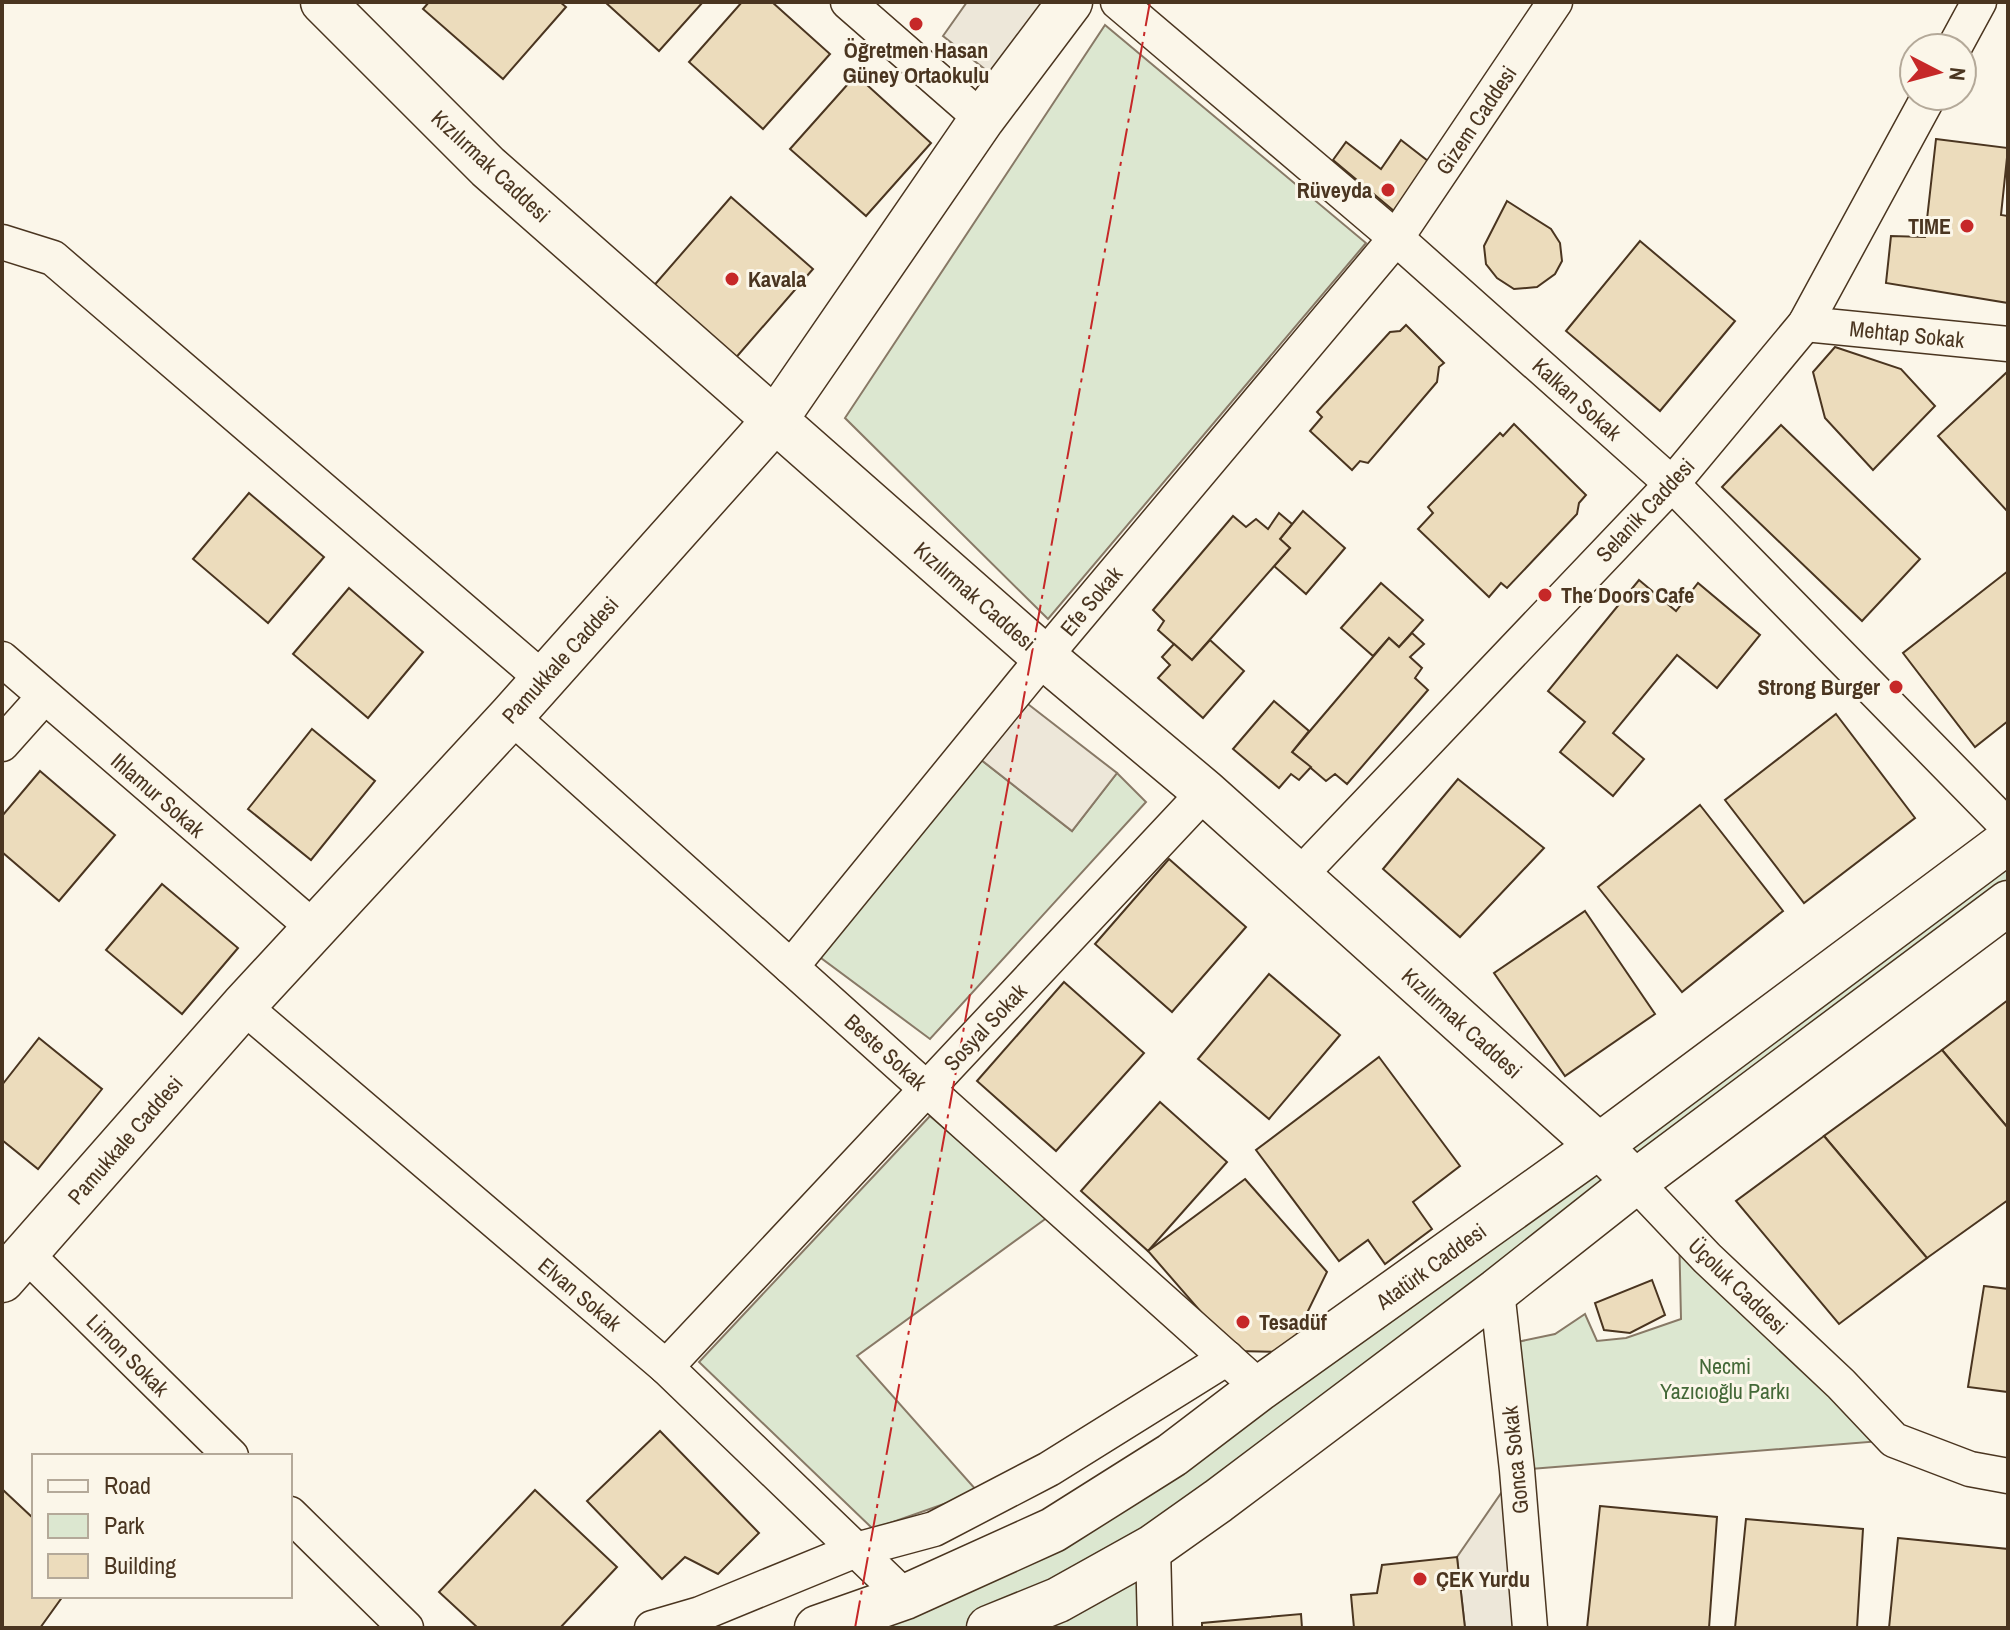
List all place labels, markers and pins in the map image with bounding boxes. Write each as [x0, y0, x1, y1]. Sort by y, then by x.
marker: Öğretmen Hasan Güney Ortaokulu [907, 15, 925, 33]
place label: Öğretmen Hasan Güney Ortaokulu [843, 35, 989, 90]
place label: Rüveyda [1297, 175, 1372, 205]
marker: Rüveyda [1379, 181, 1397, 199]
place label: TIME [1908, 211, 1951, 241]
marker: TIME [1958, 217, 1976, 235]
place label: Kavala [748, 264, 806, 294]
marker: Kavala [723, 270, 741, 288]
place label: The Doors Cafe [1561, 580, 1694, 610]
marker: The Doors Cafe [1536, 586, 1554, 604]
place label: Strong Burger [1758, 672, 1880, 702]
marker: Strong Burger [1887, 678, 1905, 696]
place label: Tesadüf [1259, 1307, 1327, 1337]
marker: Tesadüf [1234, 1313, 1252, 1331]
place label: ÇEK Yurdu [1436, 1564, 1530, 1594]
marker: ÇEK Yurdu [1411, 1570, 1429, 1588]

